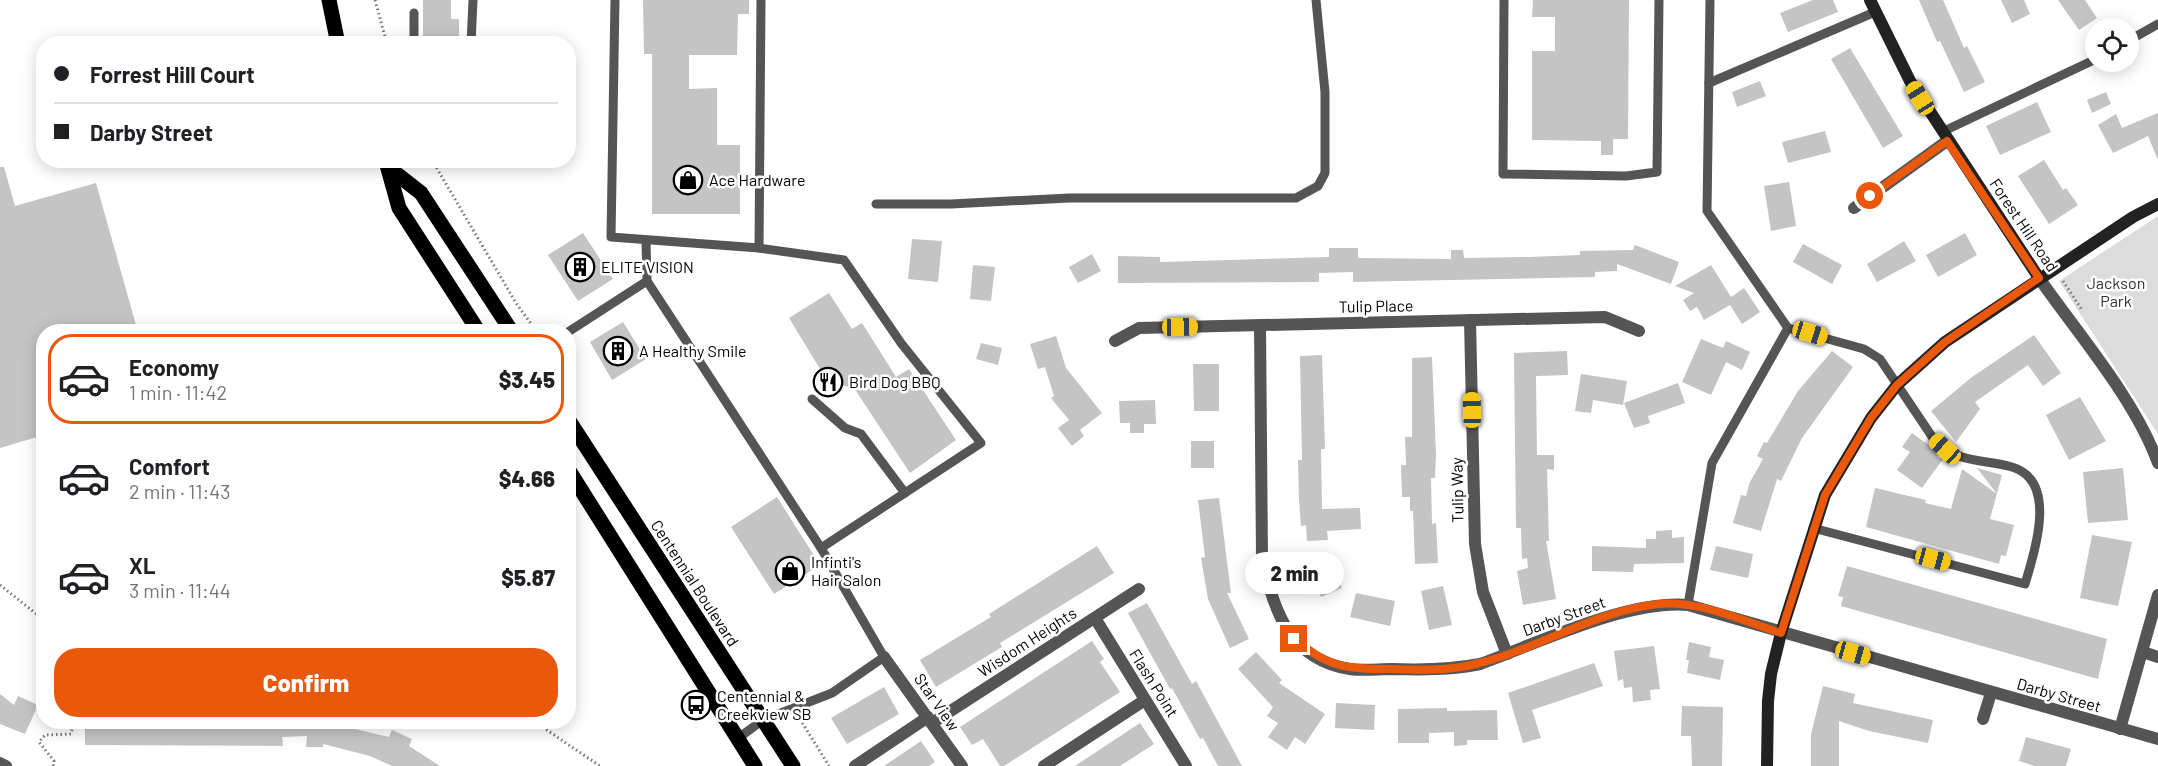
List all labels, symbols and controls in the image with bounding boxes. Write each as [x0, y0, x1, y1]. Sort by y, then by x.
map controls [2085, 18, 2139, 72]
button: locate [2085, 18, 2139, 72]
text: Forrest Hill Court [90, 61, 255, 87]
car [1903, 78, 1937, 118]
text: Darby Street [90, 119, 213, 145]
shop icon: Ace Hardware [672, 164, 704, 196]
place label: Ace Hardware [709, 170, 805, 189]
street label: Forest Hill Road [1986, 174, 2063, 275]
route start [1856, 182, 1883, 209]
building icon: ELITE VISION [564, 251, 596, 283]
place label: ELITE VISION [601, 257, 694, 276]
park label: Jackson Park [2087, 273, 2145, 310]
street label: Tulip Place [1338, 295, 1414, 316]
car [1162, 318, 1198, 336]
car [1790, 319, 1830, 347]
building icon: A Healthy Smile [602, 335, 634, 367]
place label: A Healthy Smile [639, 341, 746, 360]
icon: car [57, 352, 111, 406]
text: Economy [129, 354, 219, 380]
text: $3.45 [499, 366, 555, 392]
restaurant icon: Bird Dog BBQ [812, 366, 844, 398]
place label: Bird Dog BBQ [849, 372, 940, 391]
text: 1 min · 11:42 [129, 380, 227, 404]
car [1463, 392, 1481, 428]
car [1926, 430, 1964, 468]
icon: car [57, 451, 111, 505]
text: Comfort [129, 453, 210, 479]
street label: Tulip Way [1446, 456, 1467, 523]
text: $4.66 [499, 465, 555, 491]
text: 2 min · 11:43 [129, 479, 231, 503]
street label: Centennial Boulevard [647, 516, 743, 649]
car [1913, 546, 1953, 572]
icon: car [57, 550, 111, 604]
text: XL [129, 552, 155, 578]
place label: Infinti's Hair Salon [811, 552, 881, 589]
callout: 2 min [1244, 552, 1344, 594]
shop icon: Infinti's Hair Salon [774, 555, 806, 587]
text: 2 min [1270, 561, 1319, 585]
text: $5.87 [501, 564, 555, 590]
text: 3 min · 11:44 [129, 578, 231, 602]
street label: Darby Street [1520, 592, 1608, 639]
street label: Wisdom Heights [974, 603, 1079, 680]
route end [1280, 625, 1307, 652]
car [1833, 639, 1873, 667]
street label: Flash Point [1126, 645, 1183, 720]
button: Confirm [54, 648, 558, 717]
street label: Star View [911, 669, 964, 734]
street label: Darby Street [2015, 673, 2103, 716]
place label: Centennial & Creekview SB [717, 686, 812, 723]
bus stop icon: Centennial & Creekview SB [680, 689, 712, 721]

